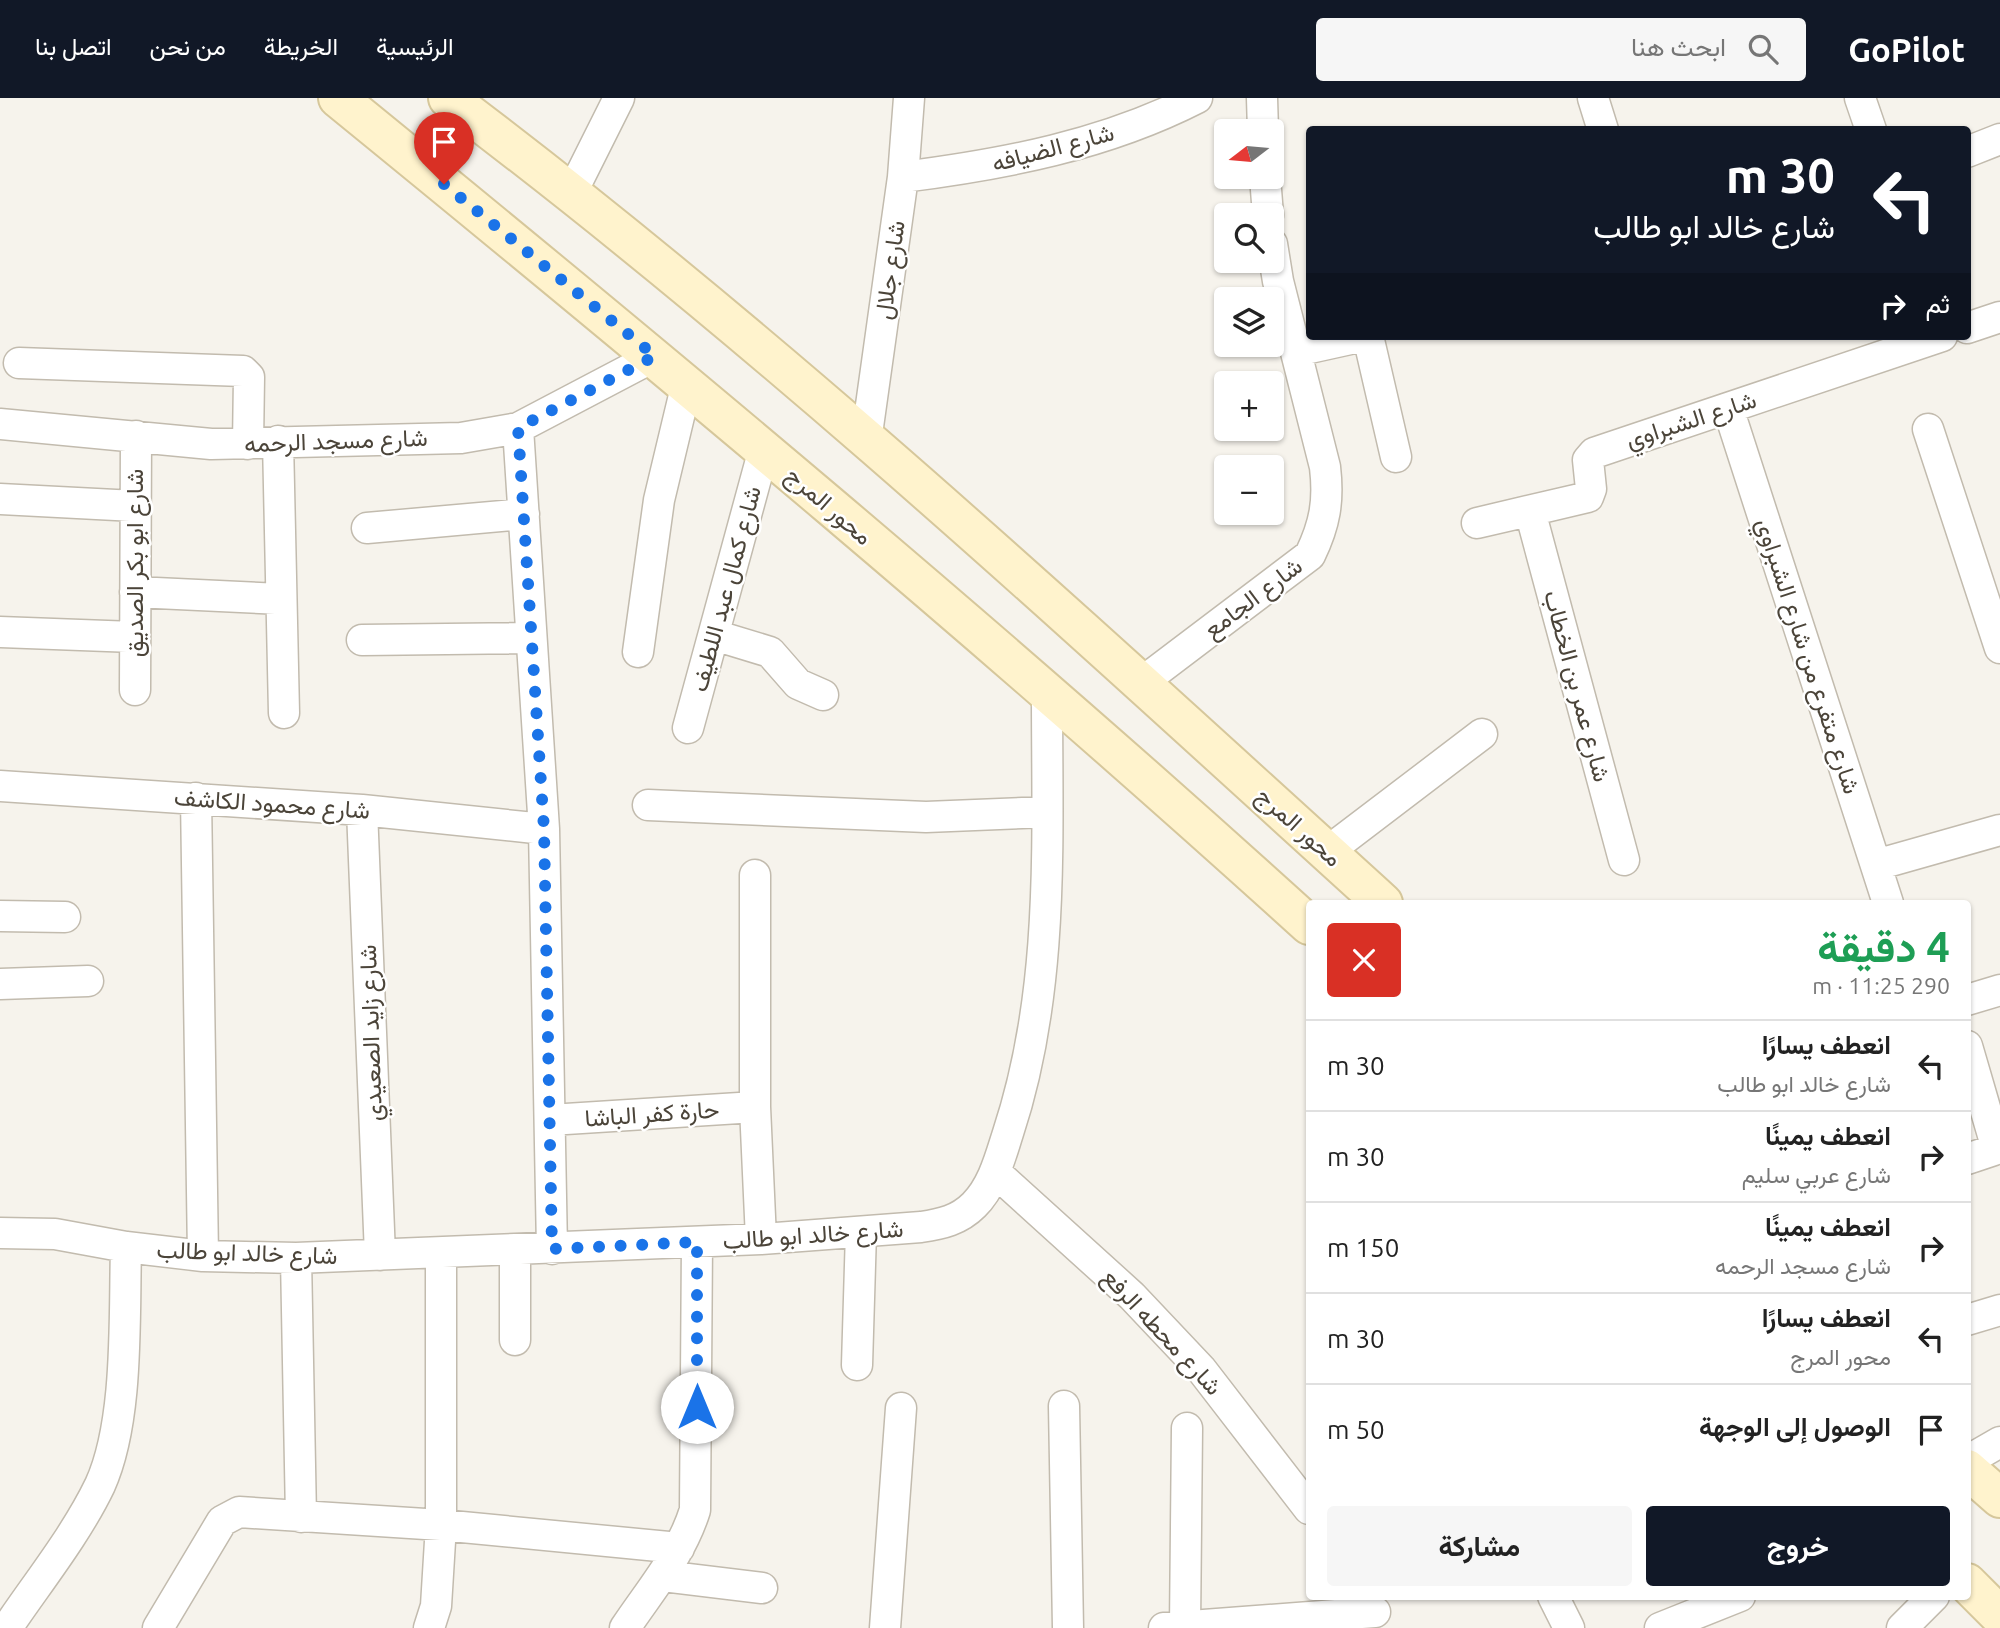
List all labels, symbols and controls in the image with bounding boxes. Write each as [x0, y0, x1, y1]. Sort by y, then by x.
search box [1316, 18, 1806, 81]
icon: search [1744, 30, 1782, 68]
text: GoPilot [1848, 31, 1965, 68]
text: ابحث هنا [1631, 32, 1726, 61]
text: اتصل بنا [35, 33, 112, 60]
text: من نحن [150, 33, 226, 60]
text: الخريطة [264, 33, 338, 60]
text: الرئيسية [376, 33, 454, 60]
pin [414, 112, 474, 184]
street label: شارع الضيافه [989, 118, 1118, 180]
north arrow [1214, 119, 1284, 189]
map controls [1214, 119, 1284, 525]
icon: arrive [425, 123, 463, 161]
text: 30 m [1726, 147, 1835, 202]
icon: left [1859, 154, 1950, 245]
button: search [1214, 203, 1284, 273]
text: شارع خالد ابو طالب [1593, 208, 1835, 244]
street label: شارع جلال [869, 219, 913, 322]
button: layers [1214, 287, 1284, 357]
icon: right [1874, 287, 1912, 325]
text: ثم [1926, 289, 1950, 318]
button: + [1214, 371, 1284, 441]
street label: شارع الشبراوي [1622, 386, 1761, 459]
street label: شارع مسجد الرحمه [244, 424, 428, 460]
button: − [1214, 455, 1284, 525]
street label: محور المرج [779, 461, 878, 553]
street label: شارع ابو بكر الصديق [121, 469, 151, 657]
street label: شارع كمال عبد اللطيف [685, 483, 769, 695]
street label: شارع متفرع من شارع الشبراوي [1745, 515, 1866, 799]
street label: شارع الجامع [1198, 552, 1310, 647]
street label: شارع عمر بن الخطاب [1536, 587, 1616, 785]
street label: محور المرج [1249, 781, 1347, 874]
street label: شارع محمود الكاشف [173, 783, 371, 827]
button: close [1327, 923, 1401, 997]
text: 4 دقيقة [1817, 923, 1950, 970]
street label: شارع زايد الصعيدي [354, 944, 393, 1122]
text: 290 m · 11:25 [1812, 973, 1950, 998]
text: انعطف يسارًا [1762, 1030, 1891, 1059]
icon: left [1912, 1047, 1950, 1085]
text: 30 m [1327, 1051, 1385, 1080]
text: شارع خالد ابو طالب [1717, 1071, 1891, 1096]
street label: حارة كفر الباشا [584, 1095, 720, 1134]
text: انعطف يمينًا [1765, 1121, 1891, 1150]
icon: right [1912, 1138, 1950, 1176]
text: 30 m [1327, 1142, 1385, 1171]
text: شارع عربي سليم [1742, 1162, 1891, 1187]
text: انعطف يمينًا [1765, 1212, 1891, 1241]
street label: شارع خالد ابو طالب [722, 1215, 905, 1257]
icon: right [1912, 1229, 1950, 1267]
text: 150 m [1327, 1233, 1399, 1262]
street label: شارع خالد ابو طالب [156, 1236, 338, 1272]
text: شارع مسجد الرحمه [1715, 1253, 1891, 1278]
street label: شارع محطه الرفع [1094, 1263, 1228, 1403]
text: انعطف يسارًا [1762, 1303, 1891, 1332]
icon: left [1912, 1320, 1950, 1358]
text: 30 m [1327, 1324, 1385, 1353]
text: محور المرج [1790, 1344, 1891, 1369]
position arrow [660, 1370, 734, 1444]
icon: arrive [1912, 1411, 1950, 1449]
text: الوصول إلى الوجهة [1699, 1412, 1891, 1441]
text: 50 m [1327, 1415, 1385, 1444]
button: مشاركة [1327, 1506, 1632, 1586]
button: خروج [1646, 1506, 1950, 1586]

